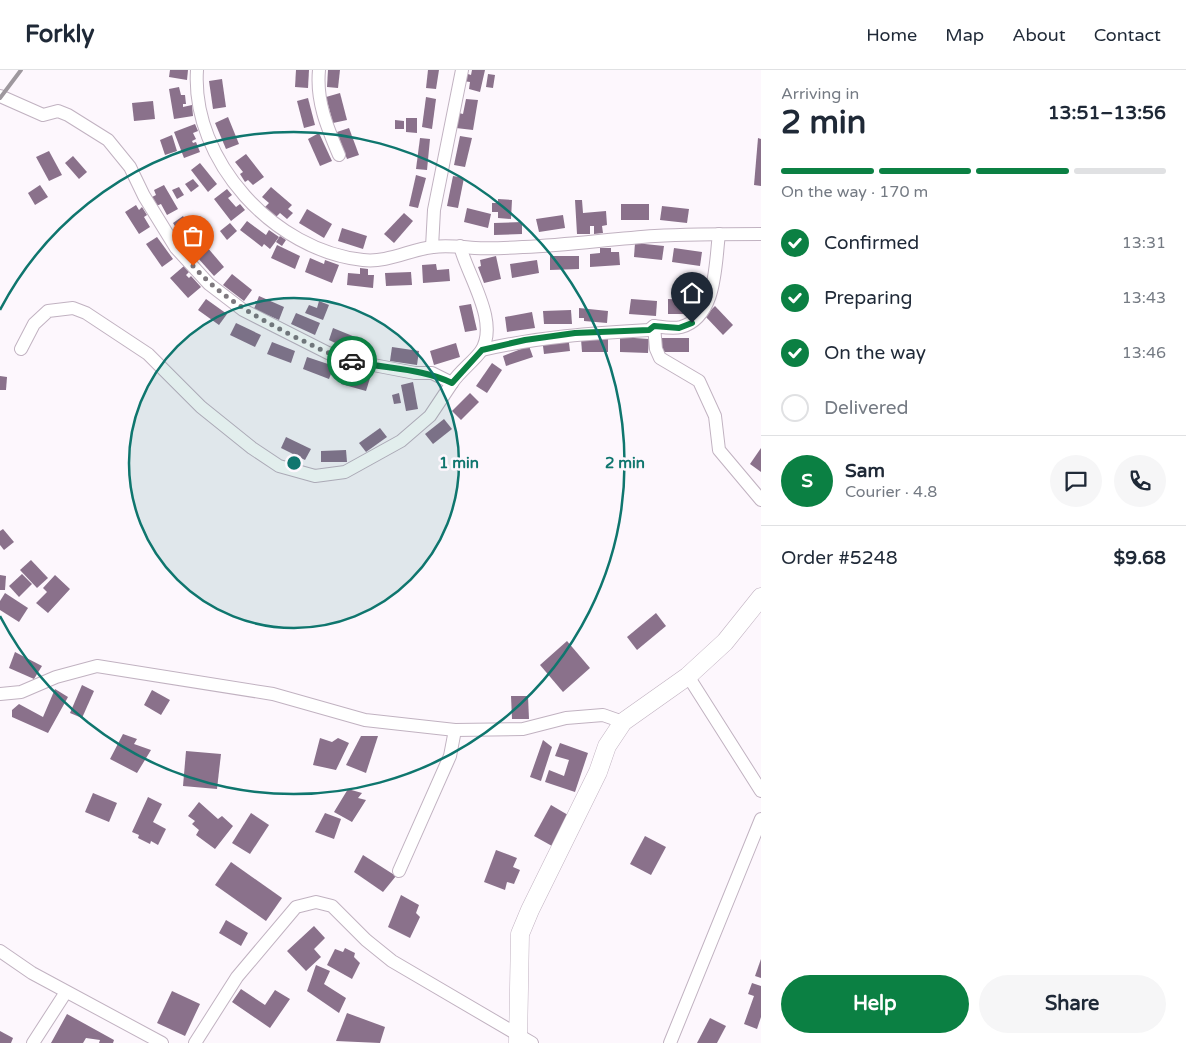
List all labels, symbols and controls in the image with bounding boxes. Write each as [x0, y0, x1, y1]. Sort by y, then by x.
text: Forkly [25, 20, 94, 49]
text: Home [866, 24, 917, 46]
text: Map [945, 24, 984, 46]
text: About [1012, 24, 1066, 46]
text: Contact [1094, 24, 1161, 46]
text: Arriving in [781, 84, 859, 104]
text: 13:51–13:56 [1048, 102, 1166, 124]
text: 2 min [781, 104, 866, 142]
text: On the way · 170 m [781, 182, 928, 202]
pin [172, 215, 214, 266]
icon: bag [179, 222, 207, 250]
icon: check [781, 229, 809, 257]
text: Confirmed [824, 232, 919, 254]
text: 13:31 [1122, 233, 1166, 253]
pin [671, 272, 713, 323]
icon: home [678, 279, 706, 307]
icon: check [781, 284, 809, 312]
text: Preparing [824, 287, 913, 309]
text: 13:43 [1122, 288, 1166, 308]
courier [327, 336, 377, 386]
icon: check [781, 339, 809, 367]
text: On the way [824, 342, 926, 364]
text: 13:46 [1122, 343, 1166, 363]
icon: car [338, 347, 366, 375]
text: Delivered [824, 397, 909, 419]
centre of rings [285, 454, 303, 472]
text: 1 min [439, 454, 479, 472]
text: 2 min [605, 454, 645, 472]
button: chat [1050, 455, 1102, 507]
button: phone [1114, 455, 1166, 507]
text: Sam [845, 460, 885, 482]
text: S [801, 470, 813, 492]
text: Courier · 4.8 [845, 482, 937, 502]
text: Order #5248 [781, 547, 898, 569]
text: $9.68 [1114, 547, 1166, 569]
button: Help [781, 975, 969, 1033]
button: Share [979, 975, 1166, 1033]

